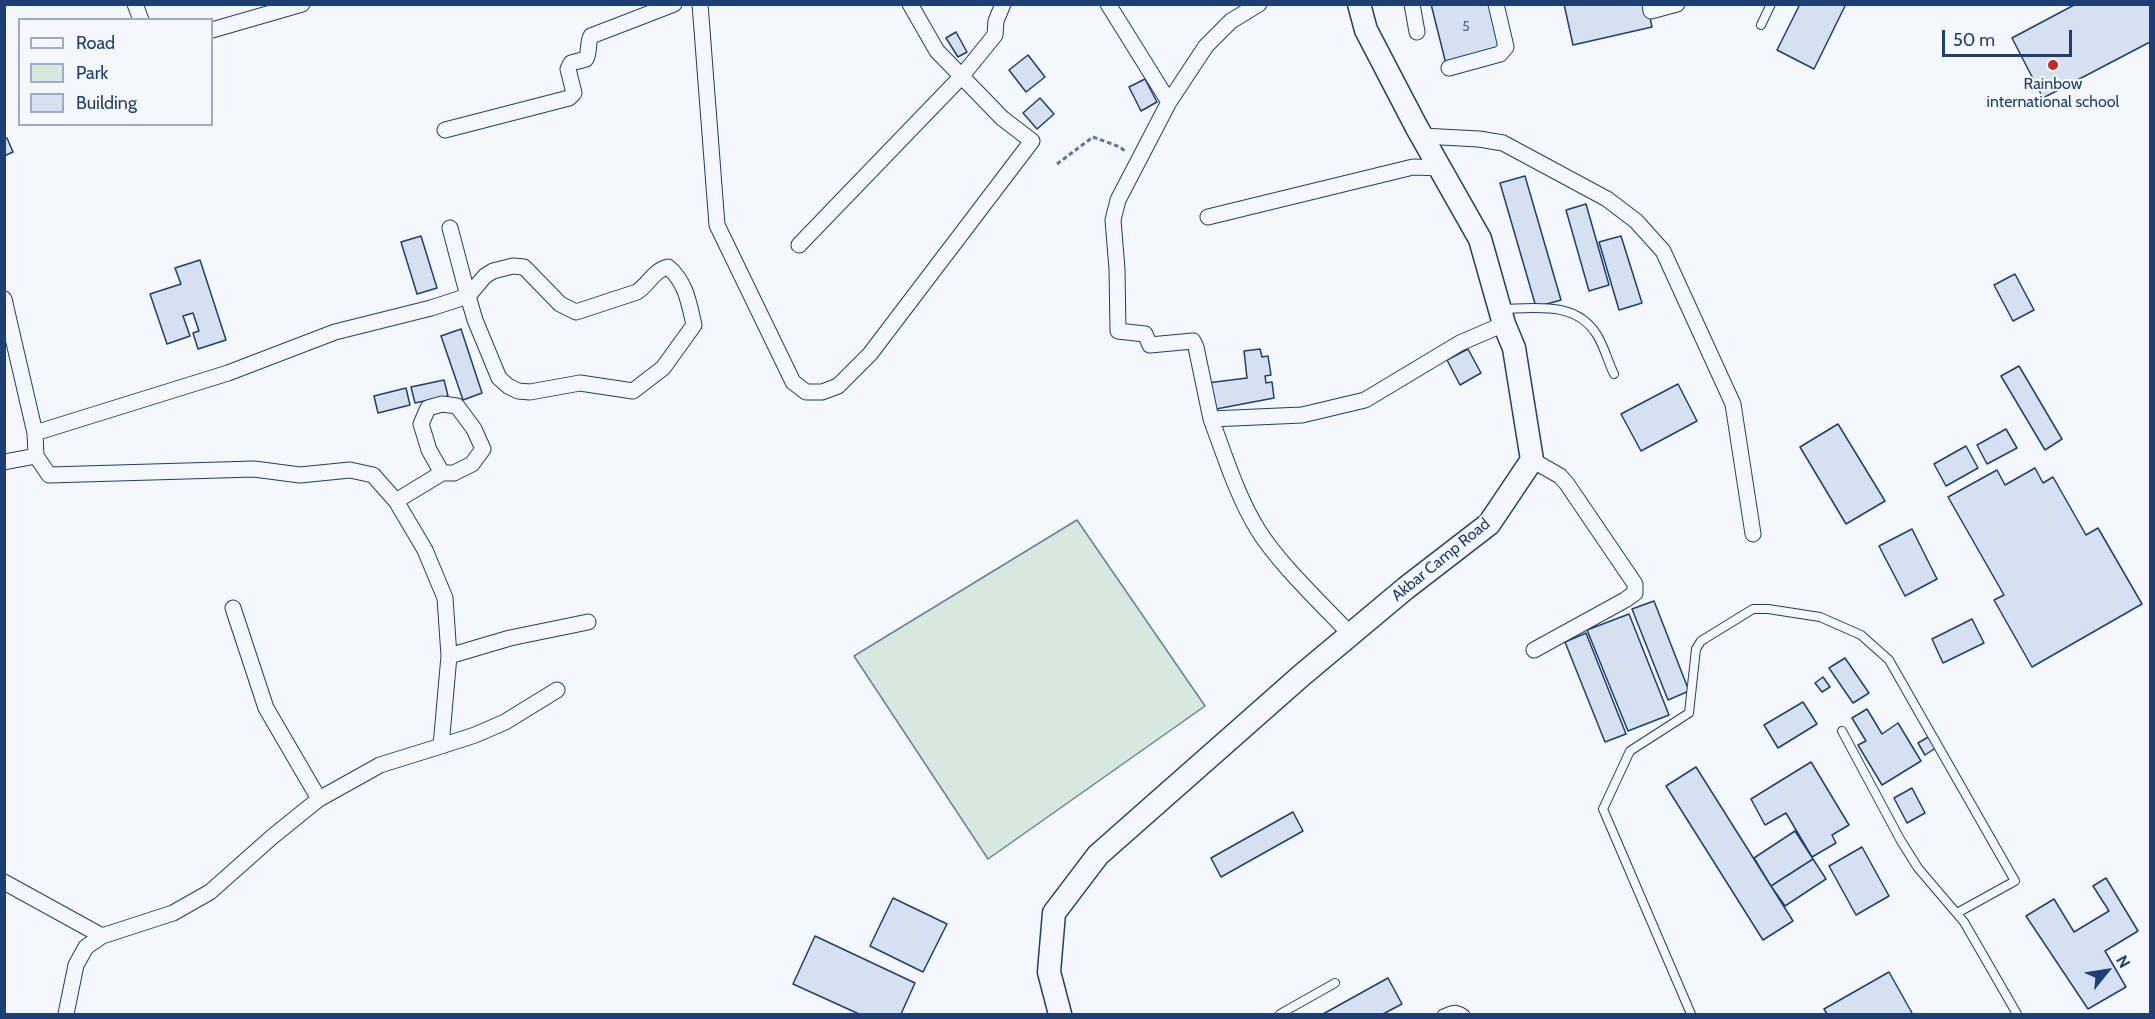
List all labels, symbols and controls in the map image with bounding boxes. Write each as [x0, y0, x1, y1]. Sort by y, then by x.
legend [18, 18, 213, 126]
scale bar [1945, 18, 2076, 56]
house number: 5 [1462, 19, 1470, 35]
text: 50 m [1953, 29, 1995, 51]
text: Road [76, 32, 115, 54]
marker: Rainbow international school [2046, 58, 2060, 72]
text: Park [76, 62, 108, 84]
place label: Rainbow international school [1987, 74, 2119, 112]
text: Building [76, 92, 137, 114]
street label: Akbar Camp Road [1388, 514, 1494, 606]
north arrow [2077, 941, 2137, 1001]
text: N [2112, 952, 2134, 971]

